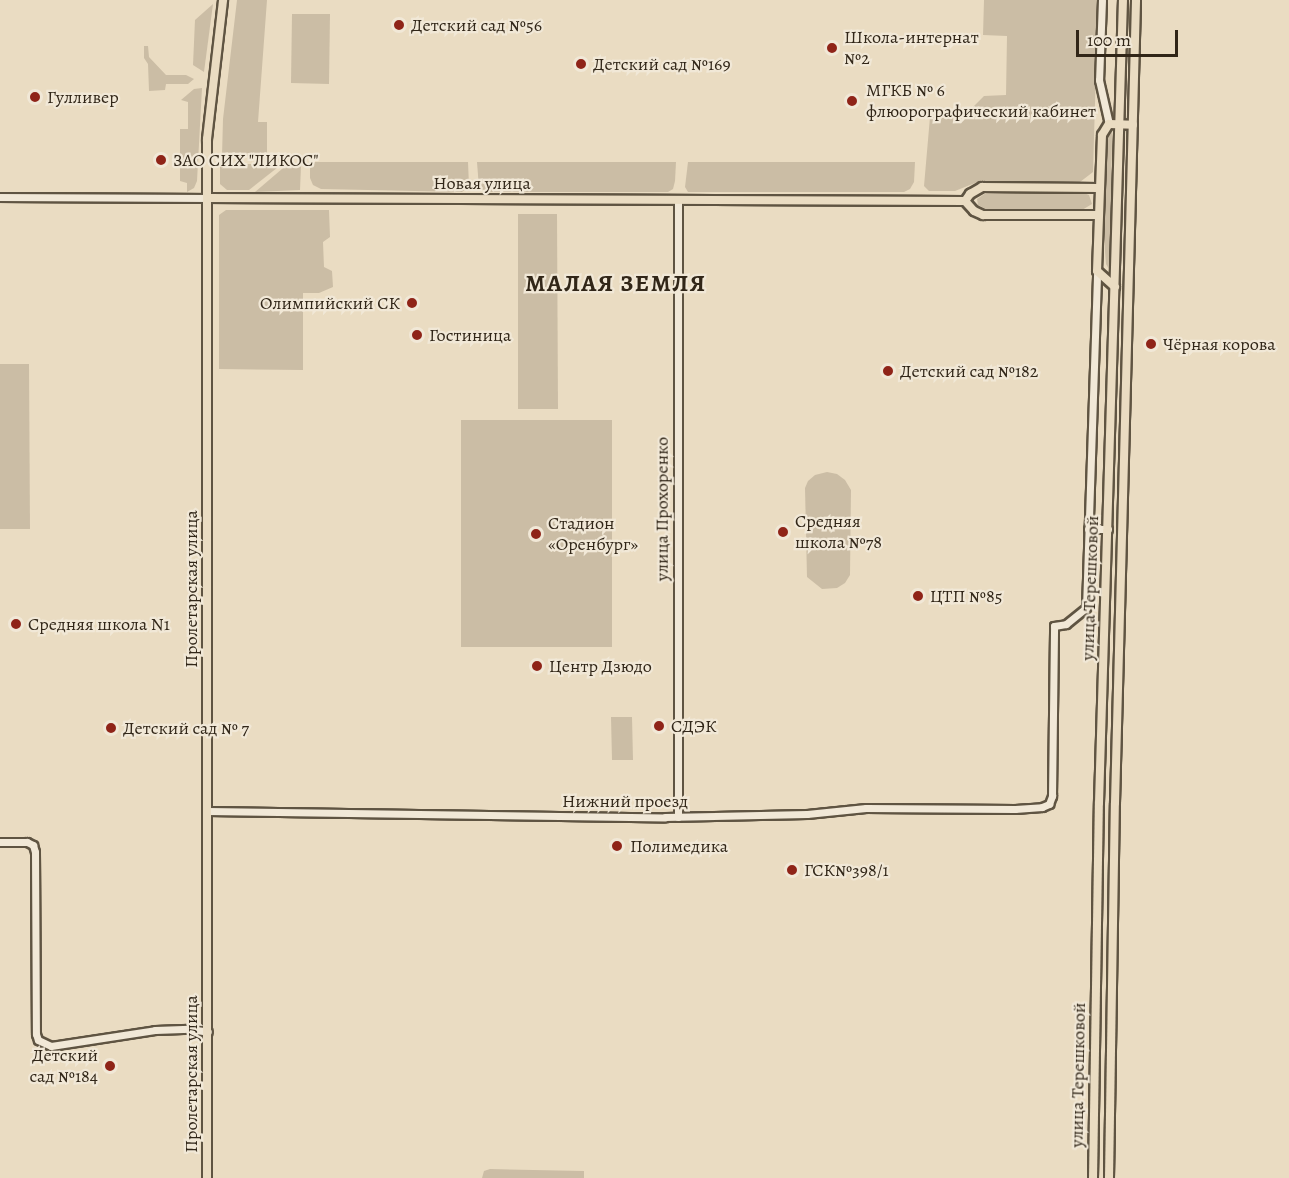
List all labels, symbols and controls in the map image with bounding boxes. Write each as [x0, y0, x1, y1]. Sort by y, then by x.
place label: Детский сад №56 [411, 14, 542, 36]
marker: Детский сад №56 [392, 18, 406, 32]
scale bar [1079, 18, 1181, 56]
place label: Школа-интернат №2 [844, 27, 979, 70]
text: 100 m [1087, 28, 1131, 52]
marker: Школа-интернат №2 [825, 41, 839, 55]
place label: Детский сад №169 [593, 53, 731, 75]
marker: Детский сад №169 [574, 57, 588, 71]
place label: МГКБ № 6 флюорографический кабинет [866, 80, 1096, 122]
place label: Гулливер [47, 86, 119, 108]
marker: Гулливер [28, 90, 42, 104]
marker: МГКБ № 6 флюорографический кабинет [843, 92, 861, 110]
place label: ЗАО СИХ "ЛИКОС" [173, 149, 319, 171]
marker: ЗАО СИХ "ЛИКОС" [154, 153, 168, 167]
street label: Новая улица [433, 172, 531, 194]
district label: МАЛАЯ ЗЕМЛЯ [525, 270, 707, 298]
place label: Олимпийский СК [260, 292, 400, 314]
marker: Олимпийский СК [405, 296, 419, 310]
place label: Гостиница [429, 324, 511, 346]
marker: Гостиница [410, 328, 424, 342]
place label: Чёрная корова [1163, 333, 1276, 355]
marker: Чёрная корова [1144, 337, 1158, 351]
place label: Детский сад №182 [900, 360, 1038, 382]
marker: Детский сад №182 [881, 364, 895, 378]
street label: улица Прохоренко [651, 437, 673, 581]
street label: Пролетарская улица [180, 510, 202, 668]
place label: Средняя школа №78 [795, 511, 882, 554]
place label: Стадион «Оренбург» [548, 513, 638, 556]
street label: улица Терешковой [1077, 515, 1103, 661]
marker: Средняя школа №78 [776, 525, 790, 539]
marker: Стадион «Оренбург» [529, 527, 543, 541]
place label: ЦТП №85 [930, 585, 1002, 607]
marker: ЦТП №85 [911, 589, 925, 603]
place label: Средняя школа N1 [28, 613, 170, 635]
marker: Средняя школа N1 [9, 617, 23, 631]
place label: Центр Дзюдо [549, 655, 652, 677]
marker: Центр Дзюдо [530, 659, 544, 673]
place label: СДЭК [671, 715, 716, 737]
place label: Детский сад № 7 [123, 717, 249, 739]
marker: СДЭК [652, 719, 666, 733]
marker: Детский сад № 7 [104, 721, 118, 735]
street label: Нижний проезд [562, 790, 688, 812]
place label: Полимедика [630, 835, 728, 857]
marker: Полимедика [608, 837, 626, 855]
place label: ГСК№398/1 [804, 859, 889, 881]
marker: ГСК№398/1 [785, 863, 799, 877]
street label: Пролетарская улица [180, 995, 202, 1153]
street label: улица Терешковой [1066, 1002, 1090, 1148]
place label: Детский сад №184 [30, 1045, 98, 1088]
marker: Детский сад №184 [103, 1059, 117, 1073]

